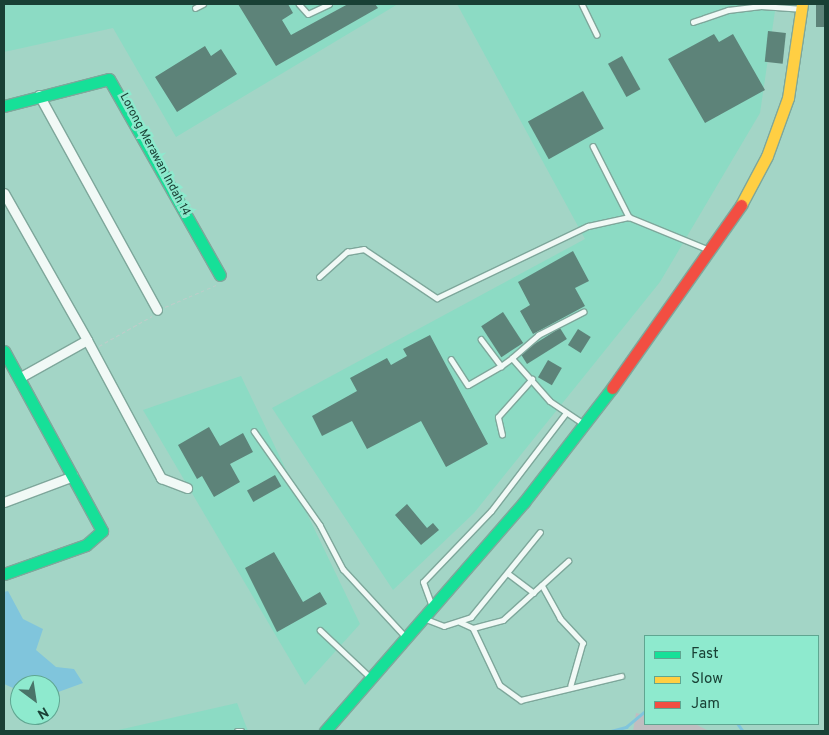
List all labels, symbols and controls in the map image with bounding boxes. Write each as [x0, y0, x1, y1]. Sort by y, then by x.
street label: Lorong Merawan Indah 14 [116, 91, 192, 219]
legend [644, 635, 819, 725]
text: Fast [691, 645, 719, 664]
text: Slow [691, 670, 723, 689]
north arrow [10, 675, 60, 725]
text: Jam [691, 695, 720, 714]
text: N [34, 703, 51, 722]

